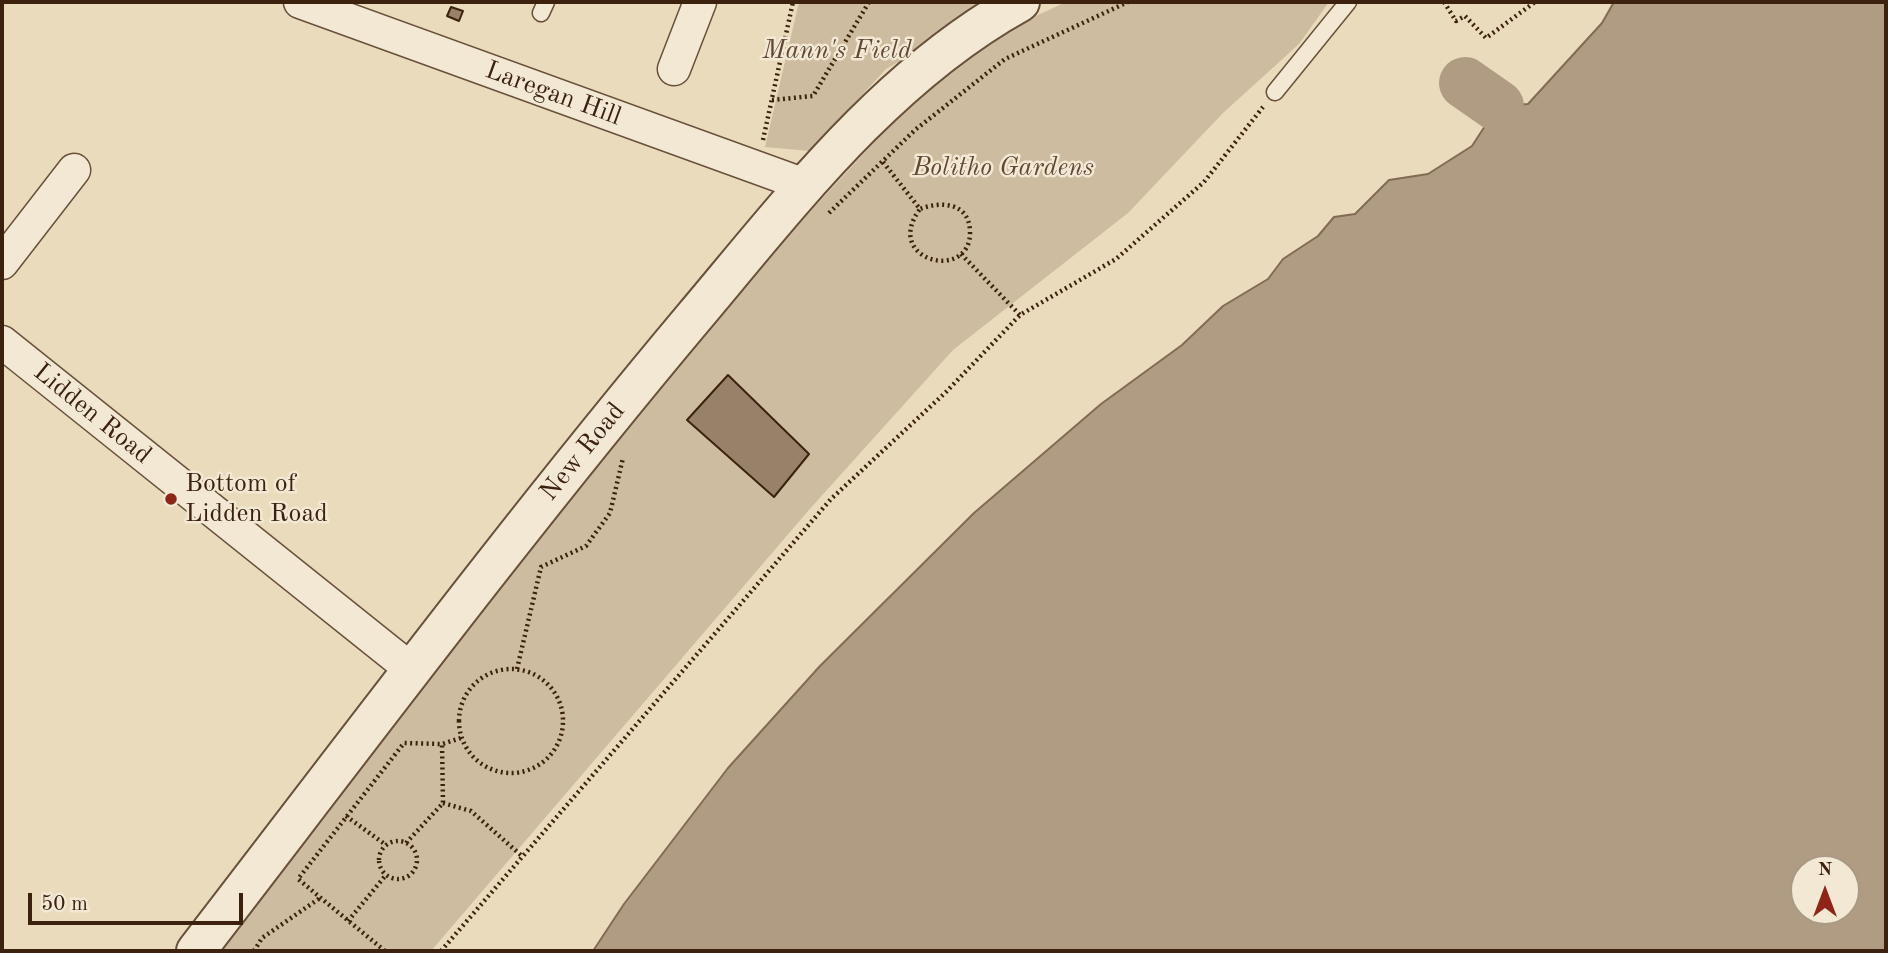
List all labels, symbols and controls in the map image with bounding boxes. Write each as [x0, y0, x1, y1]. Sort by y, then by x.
park label: Mann's Field [762, 35, 912, 67]
street label: Laregan Hill [481, 55, 625, 133]
park label: Bolitho Gardens [912, 152, 1094, 184]
street label: Lidden Road [27, 357, 157, 471]
street label: New Road [534, 397, 632, 507]
place label: Bottom of Lidden Road [185, 468, 328, 530]
marker: Bottom of Lidden Road [163, 491, 179, 507]
north arrow [1790, 855, 1860, 925]
text: N [1818, 861, 1832, 880]
scale bar [32, 880, 247, 924]
text: 50 m [41, 894, 88, 915]

